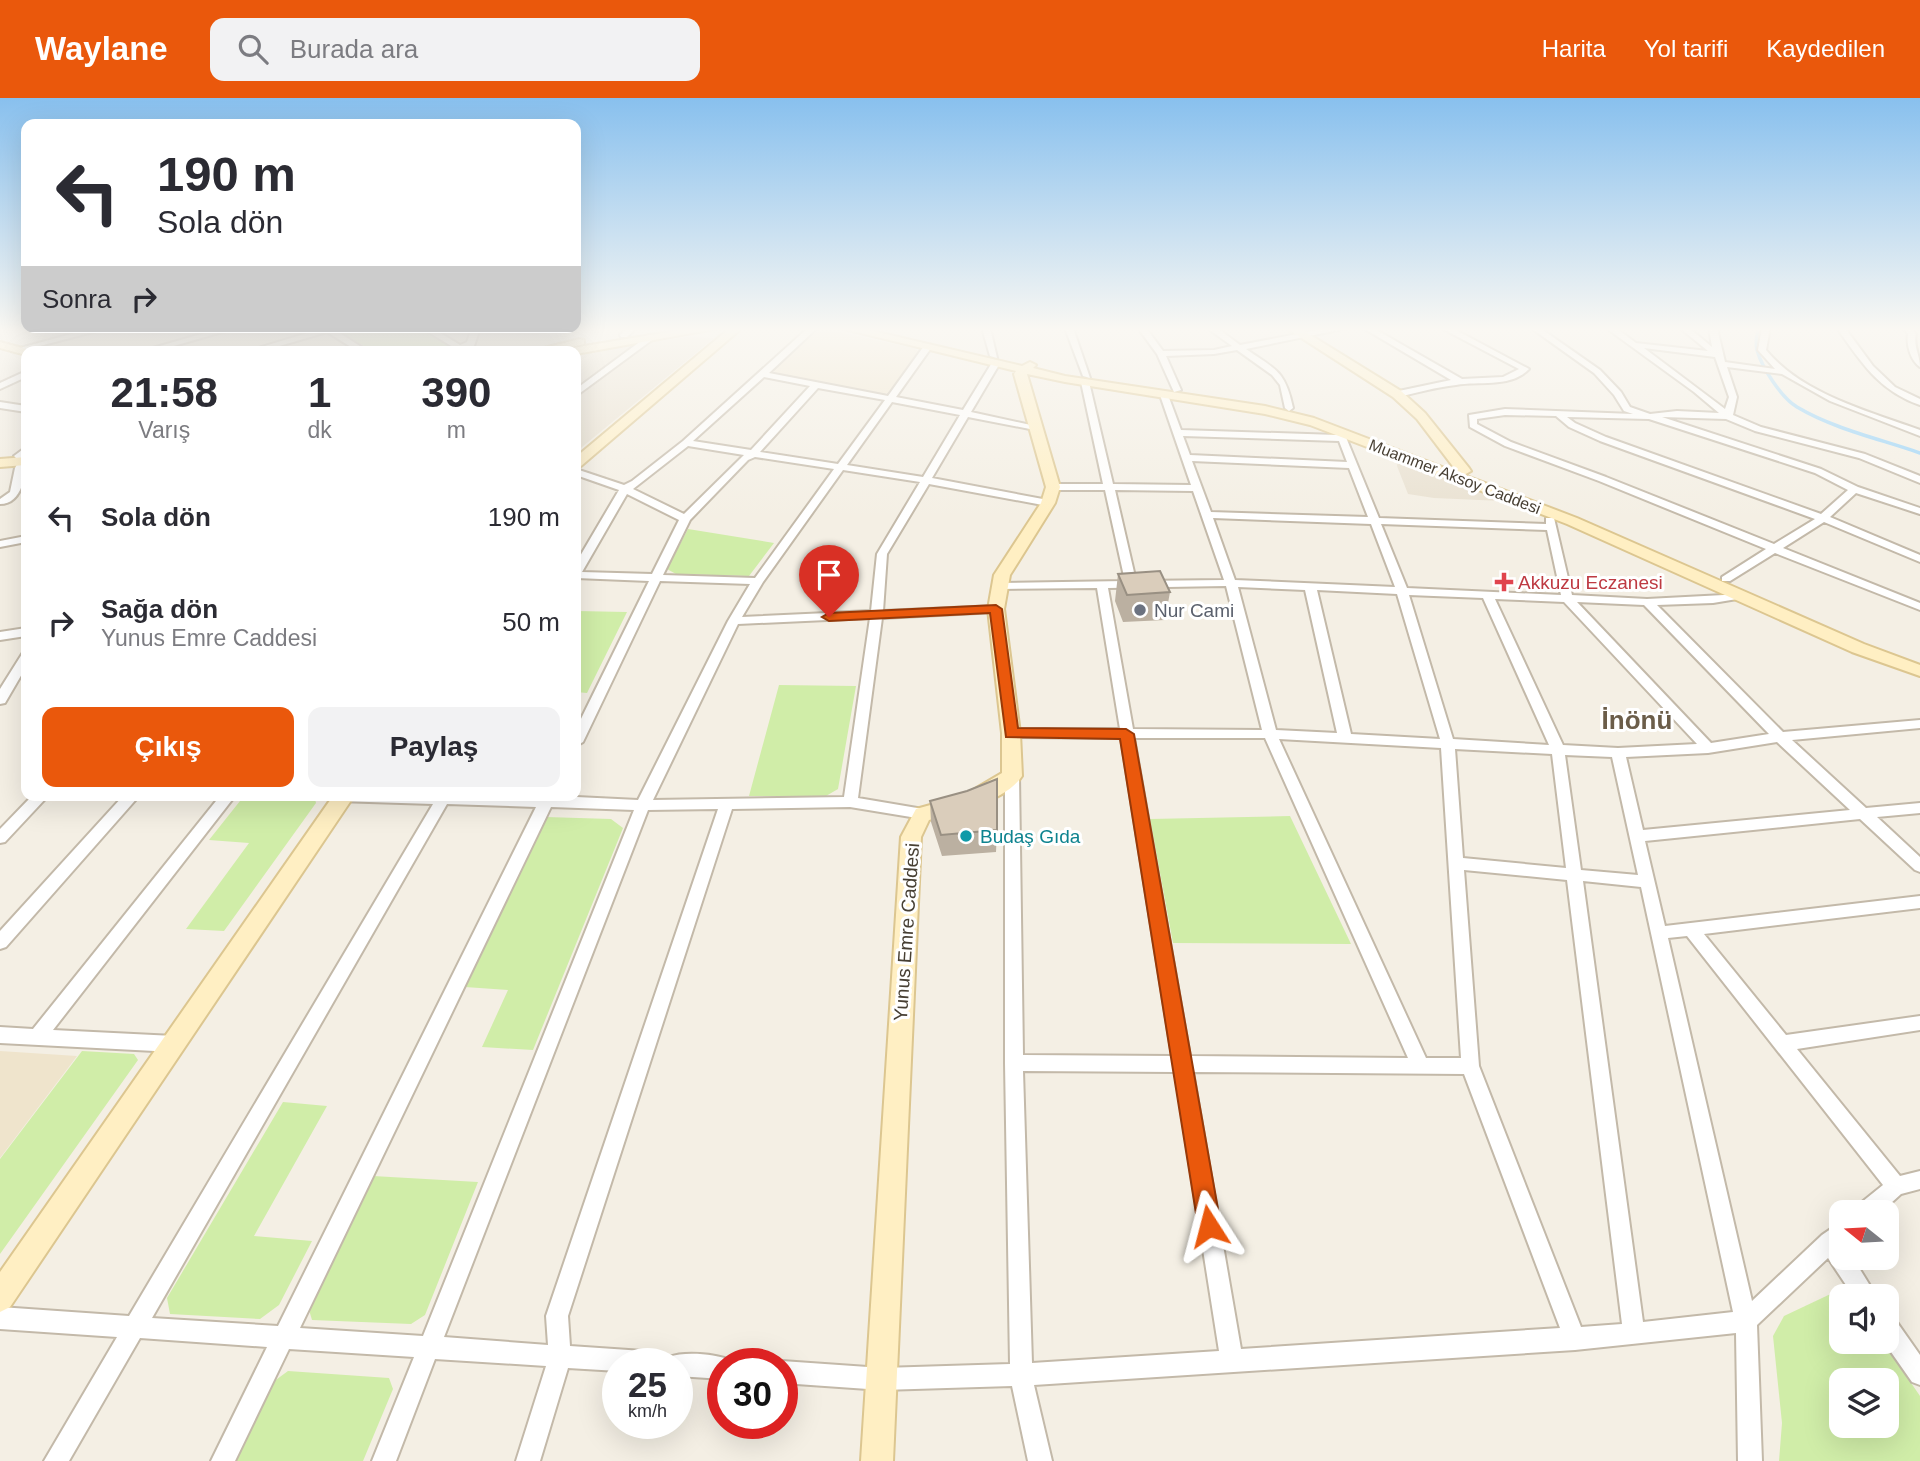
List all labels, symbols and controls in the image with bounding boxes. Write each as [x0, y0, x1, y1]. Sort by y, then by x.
search box [210, 18, 700, 81]
text: Waylane [35, 30, 168, 67]
icon: search [234, 30, 272, 68]
text: Burada ara [290, 34, 418, 64]
text: Harita [1542, 35, 1606, 62]
text: Yol tarifi [1644, 35, 1728, 62]
text: Kaydedilen [1766, 35, 1885, 62]
icon: left [42, 147, 133, 238]
text: 190 m [157, 147, 296, 201]
text: Sola dön [157, 204, 283, 240]
icon: right [125, 280, 163, 318]
text: Sonra [42, 284, 111, 314]
text: 21:58 [111, 369, 218, 416]
text: 1 [308, 369, 331, 416]
text: 390 [421, 369, 491, 416]
text: Varış [138, 417, 190, 443]
text: dk [308, 417, 332, 443]
text: m [447, 417, 466, 443]
street label: Muammer Aksoy Caddesi [1367, 436, 1543, 517]
icon: left [42, 499, 80, 537]
text: Sola dön [101, 502, 211, 532]
text: 190 m [488, 502, 560, 532]
pin [799, 545, 859, 617]
icon: arrive [810, 556, 848, 594]
place label: Akkuzu Eczanesi [1518, 572, 1663, 593]
marker: Akkuzu Eczanesi [1496, 574, 1512, 590]
text: Sağa dön [101, 594, 218, 624]
place label: Nur Cami [1154, 600, 1234, 621]
marker: Nur Cami [1132, 602, 1148, 618]
icon: right [42, 604, 80, 642]
text: 50 m [502, 607, 560, 637]
text: Yunus Emre Caddesi [101, 625, 317, 651]
district label: İnönü [1602, 705, 1672, 735]
button: Çıkış [42, 707, 294, 787]
button: Paylaş [308, 707, 560, 787]
place label: Budaş Gıda [980, 826, 1081, 847]
marker: Budaş Gıda [958, 828, 974, 844]
street label: Yunus Emre Caddesi [890, 842, 923, 1022]
position arrow [1172, 1189, 1246, 1263]
north arrow [1829, 1200, 1899, 1270]
map controls [1829, 1200, 1899, 1438]
button: sound [1829, 1284, 1899, 1354]
speed limit sign: 30 [707, 1348, 798, 1439]
text: 25 [628, 1365, 667, 1404]
button: layers [1829, 1368, 1899, 1438]
text: km/h [628, 1401, 667, 1421]

